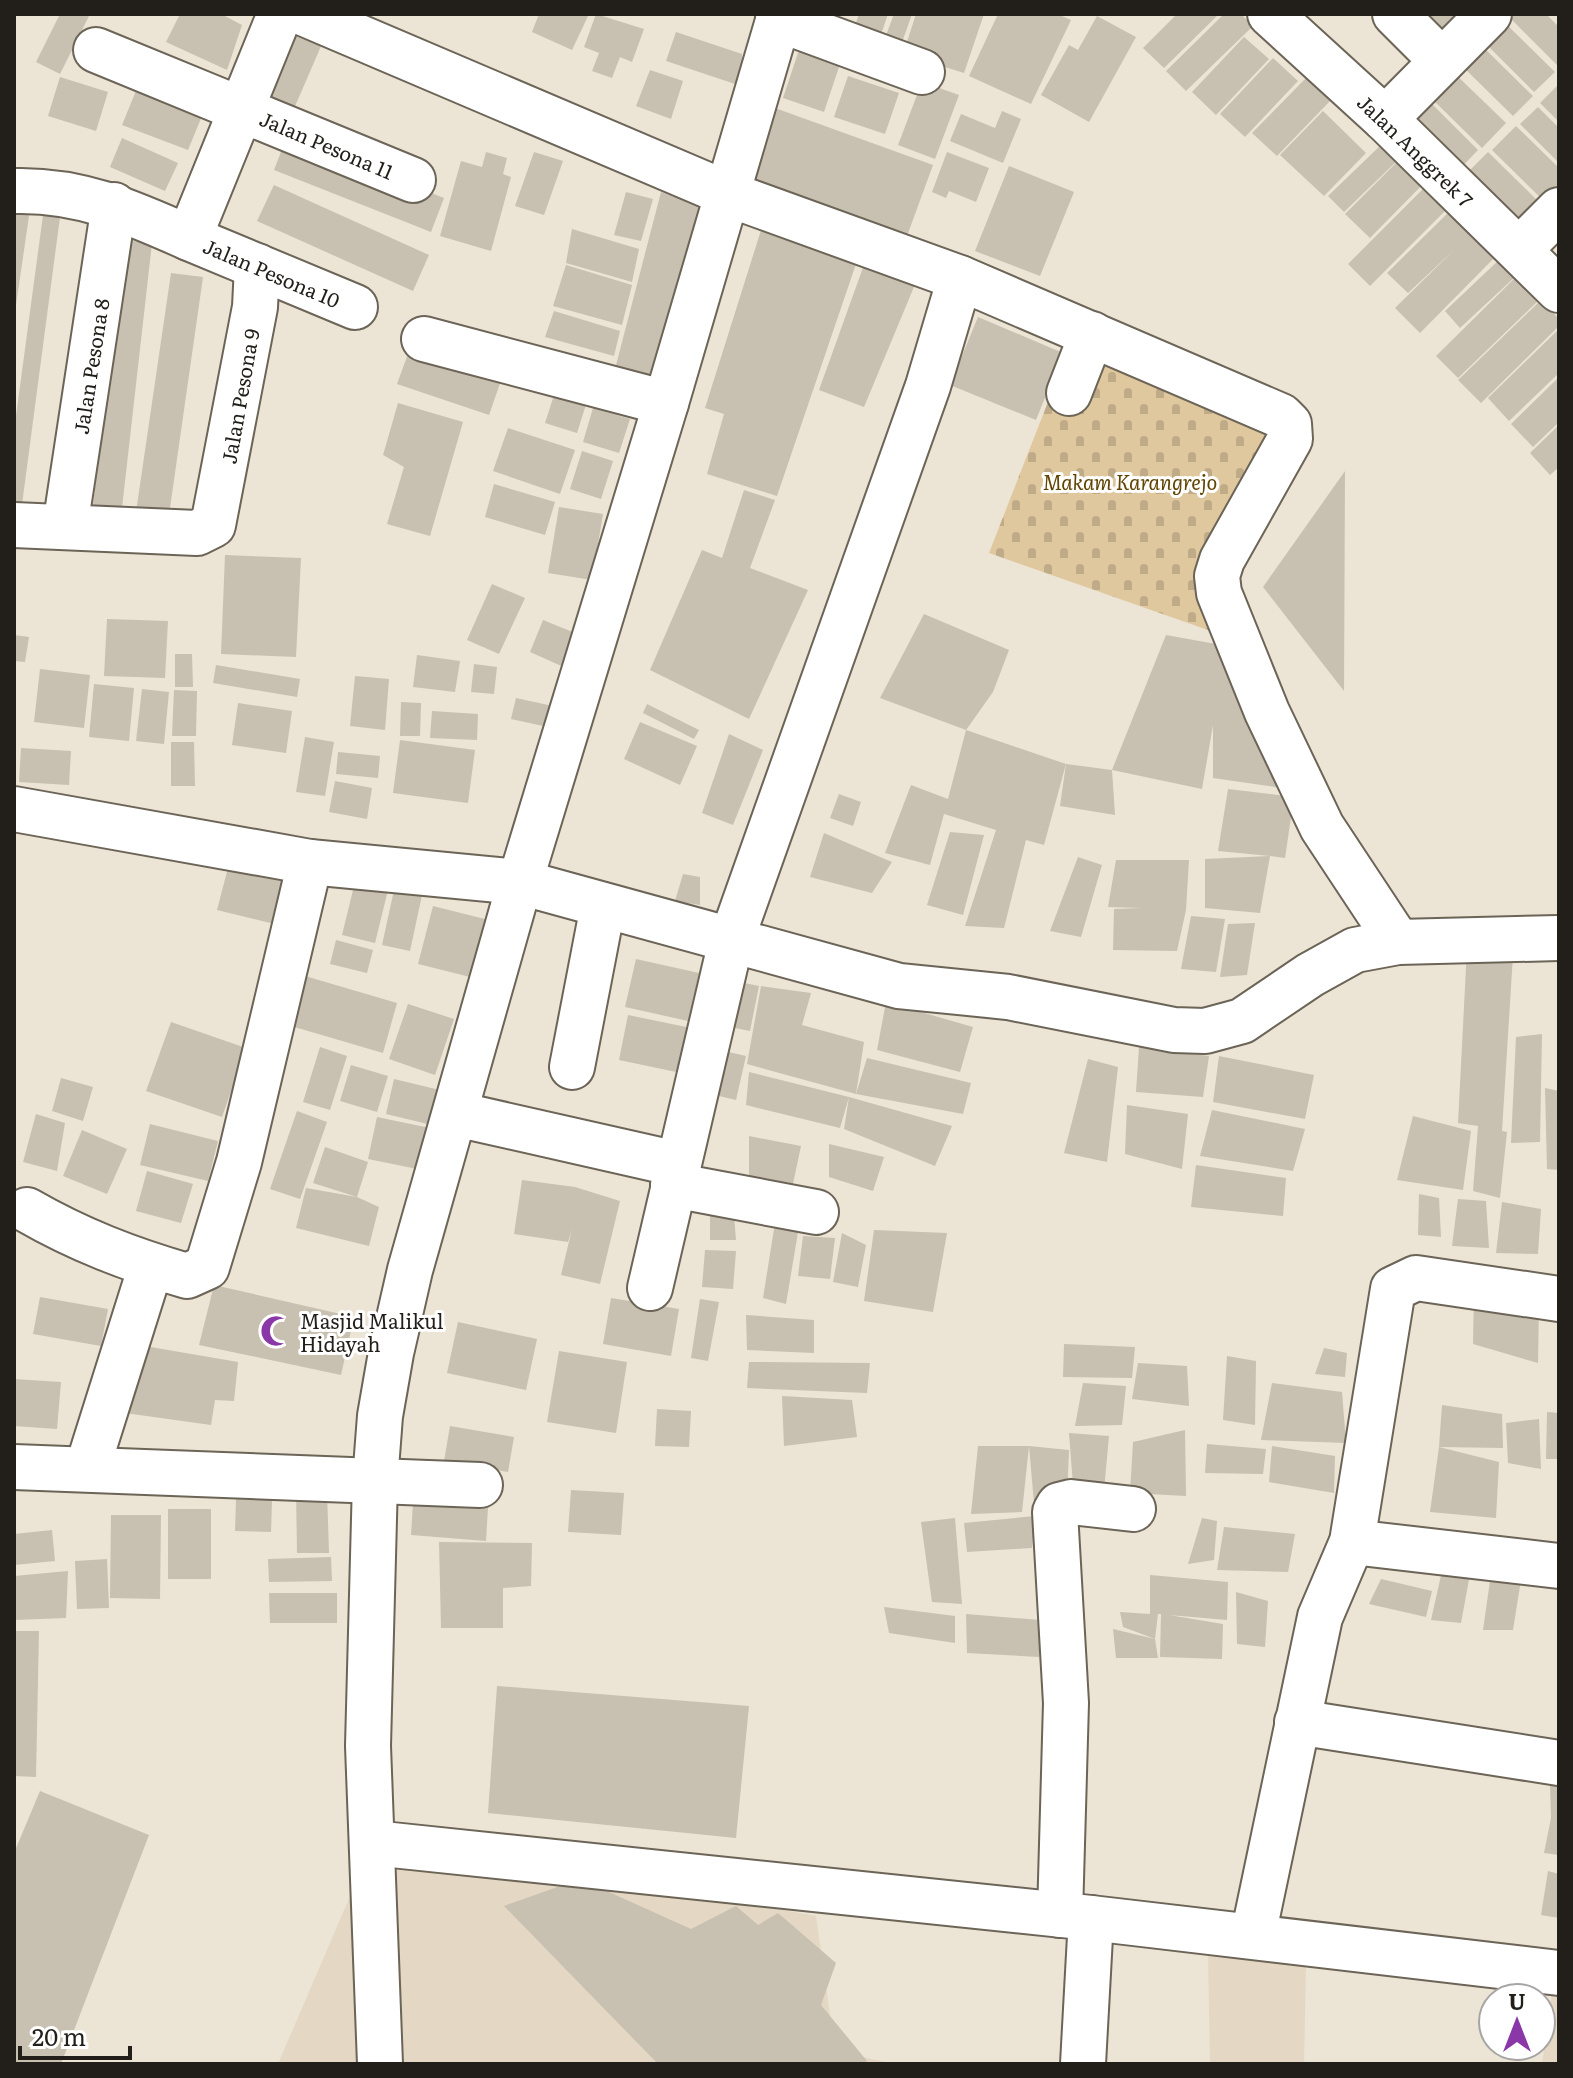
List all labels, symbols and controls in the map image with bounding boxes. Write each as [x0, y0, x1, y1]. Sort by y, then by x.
street label: Jalan Anggrek 7 [1351, 87, 1481, 213]
street label: Jalan Pesona 11 [255, 102, 399, 186]
street label: Jalan Pesona 10 [199, 230, 345, 314]
street label: Jalan Pesona 8 [64, 296, 116, 436]
street label: Jalan Pesona 9 [212, 326, 266, 466]
park label: Makam Karangrejo [1043, 466, 1217, 496]
place label: Masjid Malikul Hidayah [300, 1305, 444, 1358]
mosque icon: Masjid Malikul Hidayah [259, 1314, 293, 1348]
north arrow [1477, 1982, 1557, 2062]
text: U [1508, 1984, 1526, 2017]
scale bar [20, 2010, 130, 2060]
text: 20 m [32, 2018, 86, 2053]

